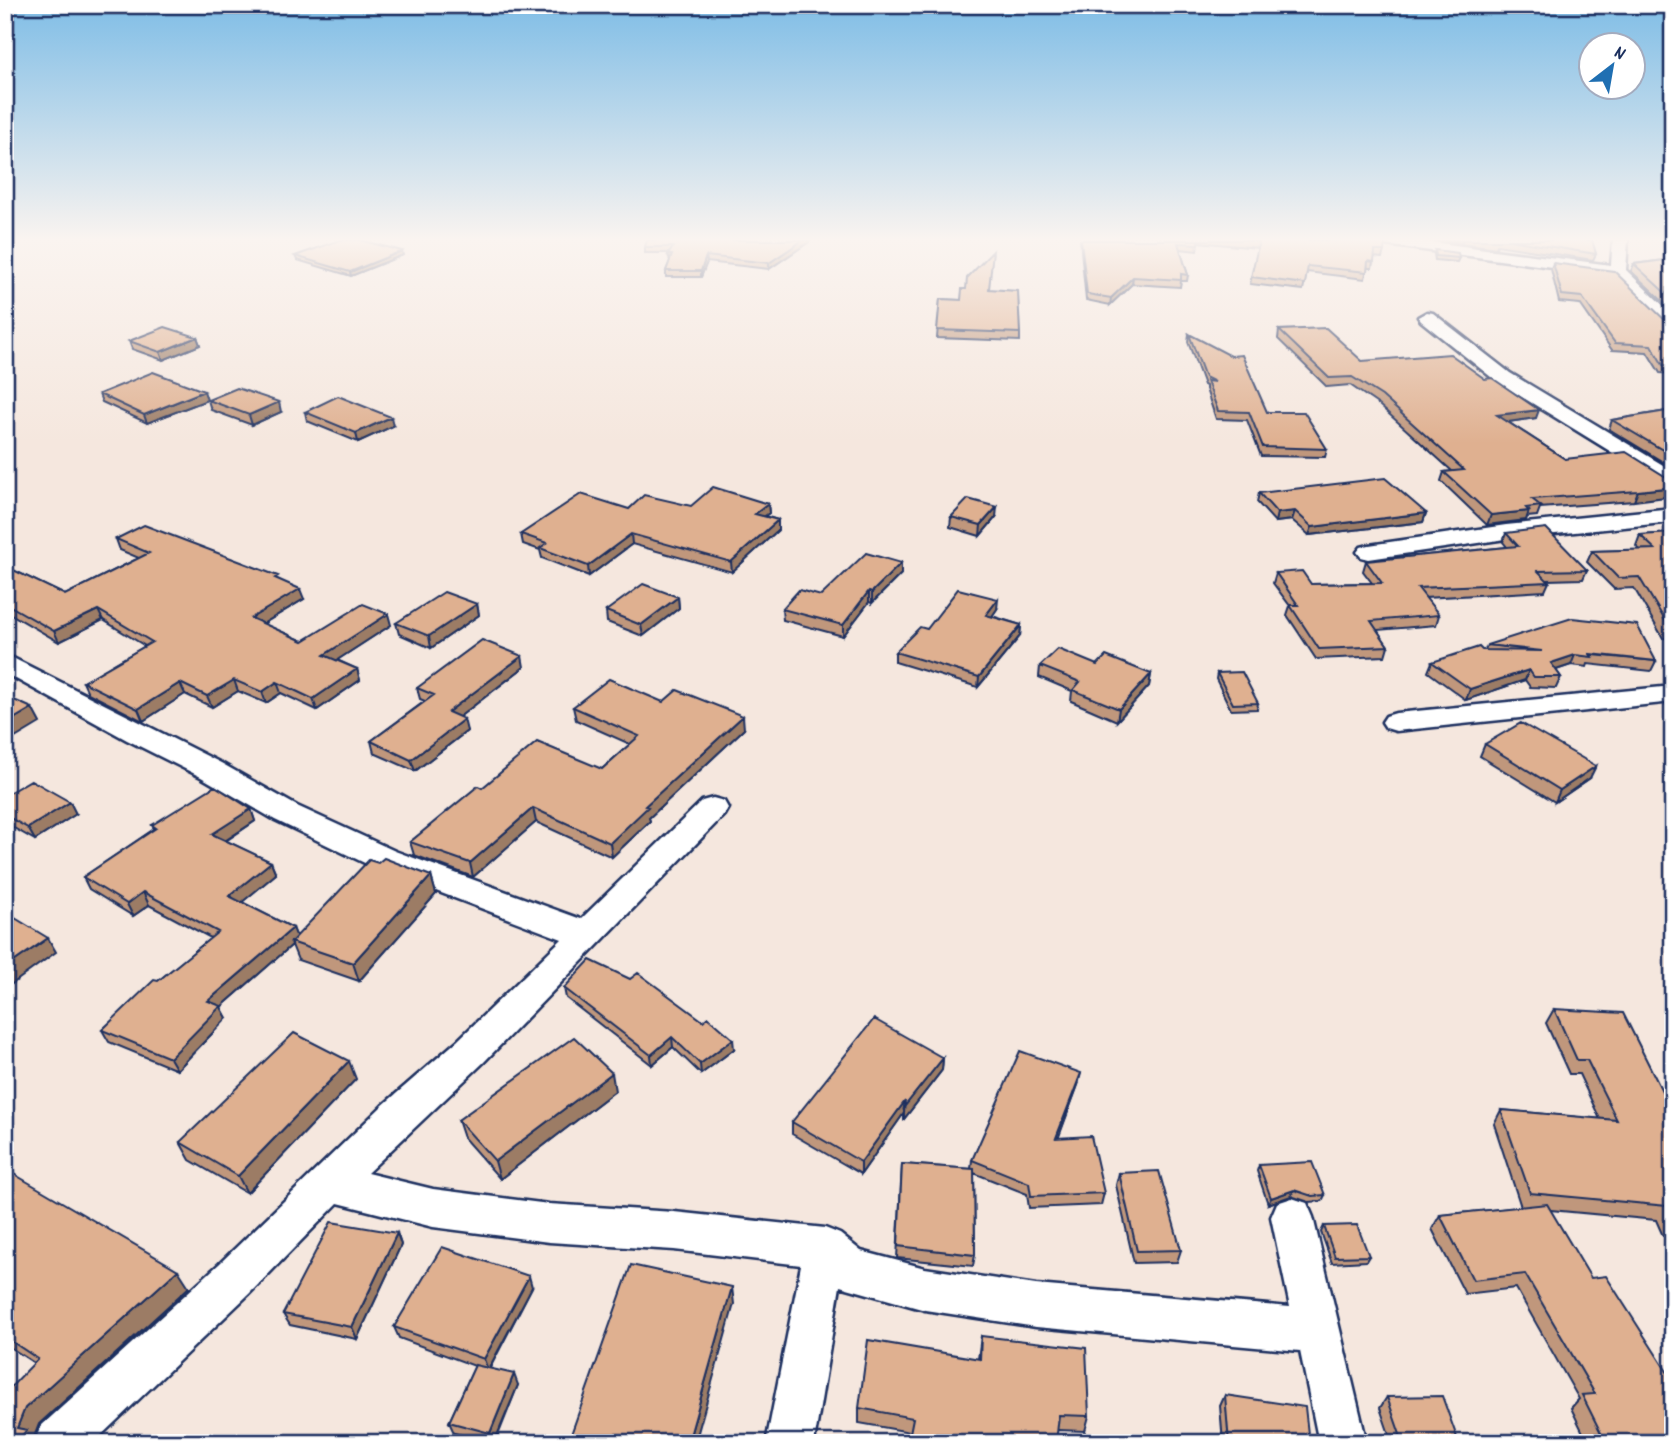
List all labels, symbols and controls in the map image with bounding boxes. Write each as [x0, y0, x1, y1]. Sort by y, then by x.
north arrow [1576, 32, 1646, 102]
text: N [1608, 40, 1630, 68]

